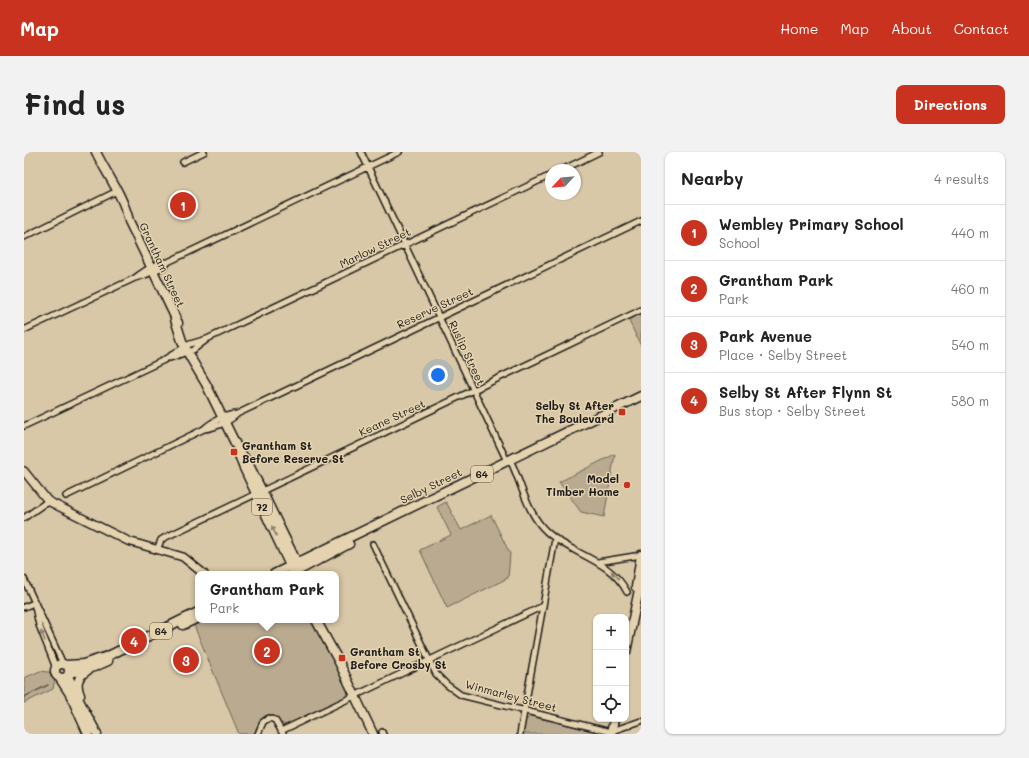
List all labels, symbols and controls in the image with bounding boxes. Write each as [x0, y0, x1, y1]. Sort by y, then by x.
text: Map [20, 16, 59, 41]
text: Home [780, 19, 818, 38]
text: Map [840, 19, 869, 38]
text: About [891, 19, 932, 38]
text: Contact [954, 19, 1009, 38]
button: Directions [896, 85, 1005, 124]
text: Find us [24, 86, 125, 122]
north arrow [545, 164, 581, 200]
text: Nearby [681, 167, 743, 189]
text: 4 results [934, 170, 989, 187]
pin: 1 [170, 190, 196, 220]
text: Wembley Primary School [719, 214, 904, 234]
street label: Grantham Street [136, 220, 189, 310]
street label: Marlow Street [337, 224, 413, 271]
text: 1 [691, 224, 697, 241]
text: 440 m [951, 224, 989, 241]
text: School [719, 234, 760, 251]
text: Grantham Park [719, 270, 833, 290]
text: 2 [690, 280, 698, 297]
text: 460 m [951, 280, 989, 297]
street label: Reserve Street [394, 283, 476, 332]
text: Park [719, 290, 748, 307]
street label: Ruslip Street [446, 318, 489, 388]
text: Park Avenue [719, 326, 812, 346]
text: 3 [690, 336, 698, 353]
text: 540 m [951, 336, 989, 353]
text: Place · Selby Street [719, 346, 847, 363]
your location [428, 365, 448, 385]
text: Selby St After Flynn St [719, 382, 892, 402]
text: 4 [690, 392, 698, 409]
text: 580 m [951, 392, 989, 409]
street label: Keane Street [356, 396, 428, 440]
place label: Selby St After The Boulevard [535, 398, 614, 426]
text: Bus stop · Selby Street [719, 402, 866, 419]
marker: Selby St After The Boulevard [617, 407, 627, 417]
place label: Grantham St Before Reserve St [242, 438, 344, 466]
marker: Grantham St Before Reserve St [229, 447, 239, 457]
street label: Selby Street [397, 464, 464, 507]
road number: 64 [471, 466, 493, 482]
place label: Model Timber Home [546, 471, 619, 499]
marker: Model Timber Home [622, 480, 632, 490]
road number: 72 [252, 499, 272, 515]
one-way arrow [271, 525, 277, 537]
one-way arrow [610, 570, 620, 580]
popup [195, 571, 339, 623]
text: Grantham Park [210, 579, 324, 599]
text: Park [210, 599, 239, 616]
map controls [593, 614, 629, 722]
button: + [593, 614, 629, 650]
road number: 64 [150, 623, 172, 639]
pin: 4 [121, 626, 147, 656]
one-way arrow [40, 629, 46, 641]
pin: 2 [254, 636, 280, 666]
place label: Grantham St Before Crosby St [350, 644, 447, 672]
pin: 3 [173, 645, 199, 675]
button: − [593, 650, 629, 686]
marker: Grantham St Before Crosby St [337, 653, 347, 663]
street label: Winmarley Street [464, 676, 559, 715]
button: locate [593, 686, 629, 722]

